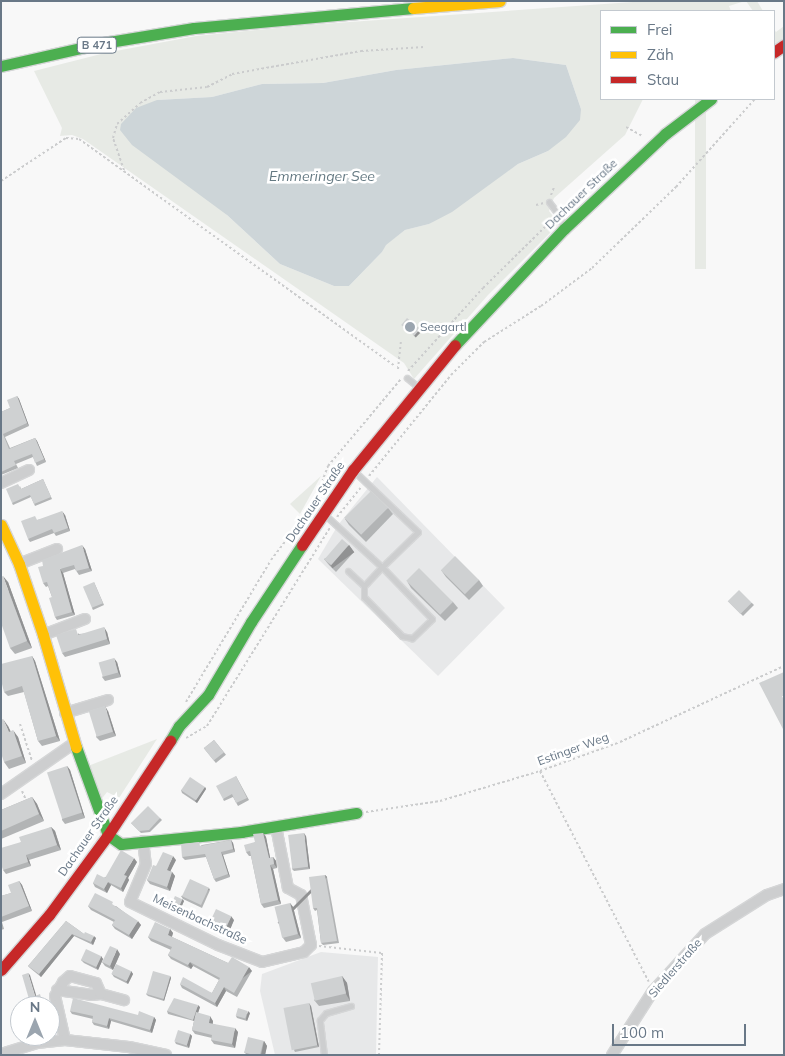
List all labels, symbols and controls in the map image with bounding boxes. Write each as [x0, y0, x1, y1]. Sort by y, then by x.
legend [600, 10, 775, 100]
text: Frei [647, 20, 672, 39]
road number: B 471 [76, 36, 118, 54]
text: Zäh [647, 45, 674, 64]
text: Stau [647, 70, 679, 89]
street label: Dachauer Straße [542, 156, 620, 232]
water label: Emmeringer See [269, 168, 375, 184]
place label: Seegartl [420, 320, 467, 334]
marker: Seegartl [404, 321, 416, 333]
street label: Dachauer Straße [283, 459, 347, 545]
street label: Estinger Weg [535, 729, 611, 769]
street label: Dachauer Straße [55, 793, 121, 879]
street label: Meisenbachstraße [151, 891, 249, 947]
street label: Siedlerstraße [645, 936, 705, 1000]
north arrow [10, 996, 60, 1046]
text: N [30, 998, 40, 1016]
scale bar [615, 1014, 749, 1046]
text: 100 m [620, 1023, 664, 1042]

